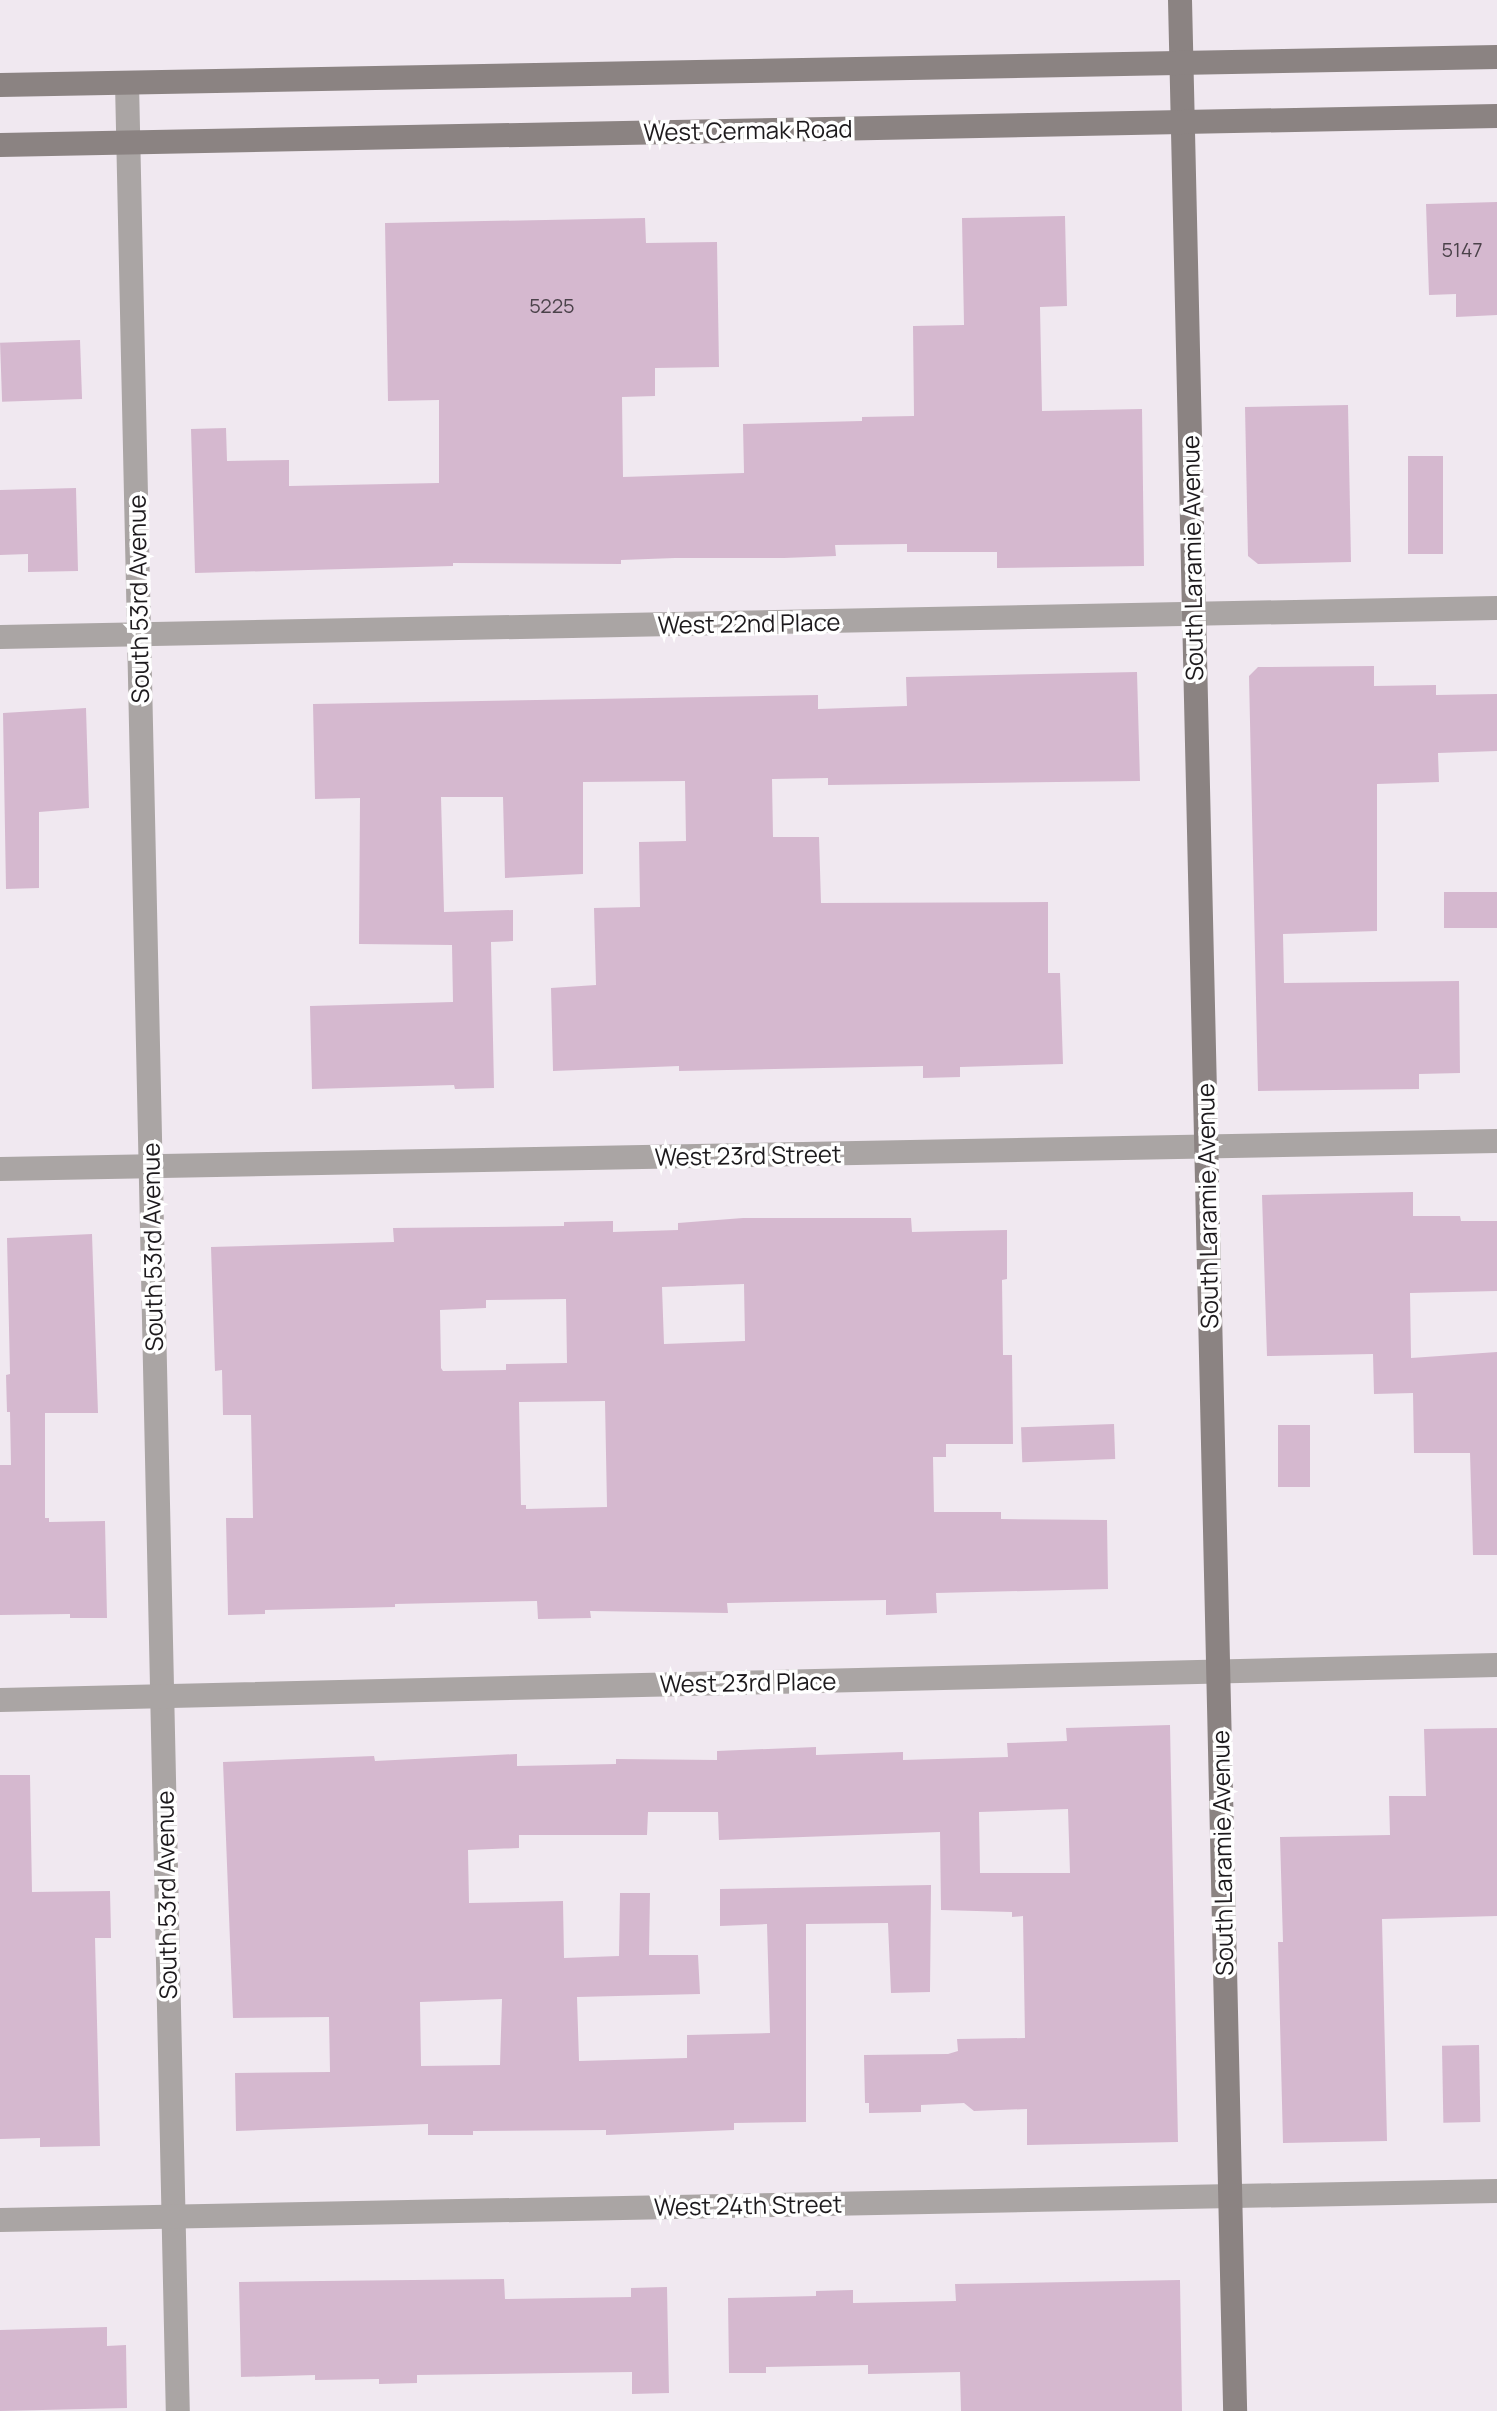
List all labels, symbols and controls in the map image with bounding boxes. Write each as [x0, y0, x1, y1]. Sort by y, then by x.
street label: West Cermak Road [643, 114, 853, 146]
house number: 5147 [1441, 237, 1483, 261]
house number: 5225 [529, 293, 575, 317]
street label: South Laramie Avenue [1175, 435, 1209, 681]
street label: South 53rd Avenue [122, 494, 154, 704]
street label: West 22nd Place [657, 607, 841, 639]
street label: South Laramie Avenue [1190, 1083, 1224, 1329]
street label: West 23rd Street [654, 1139, 842, 1171]
street label: South 53rd Avenue [136, 1142, 168, 1352]
street label: West 23rd Place [659, 1666, 837, 1698]
street label: South Laramie Avenue [1205, 1730, 1239, 1976]
street label: South 53rd Avenue [150, 1790, 182, 2000]
street label: West 24th Street [653, 2189, 843, 2221]

